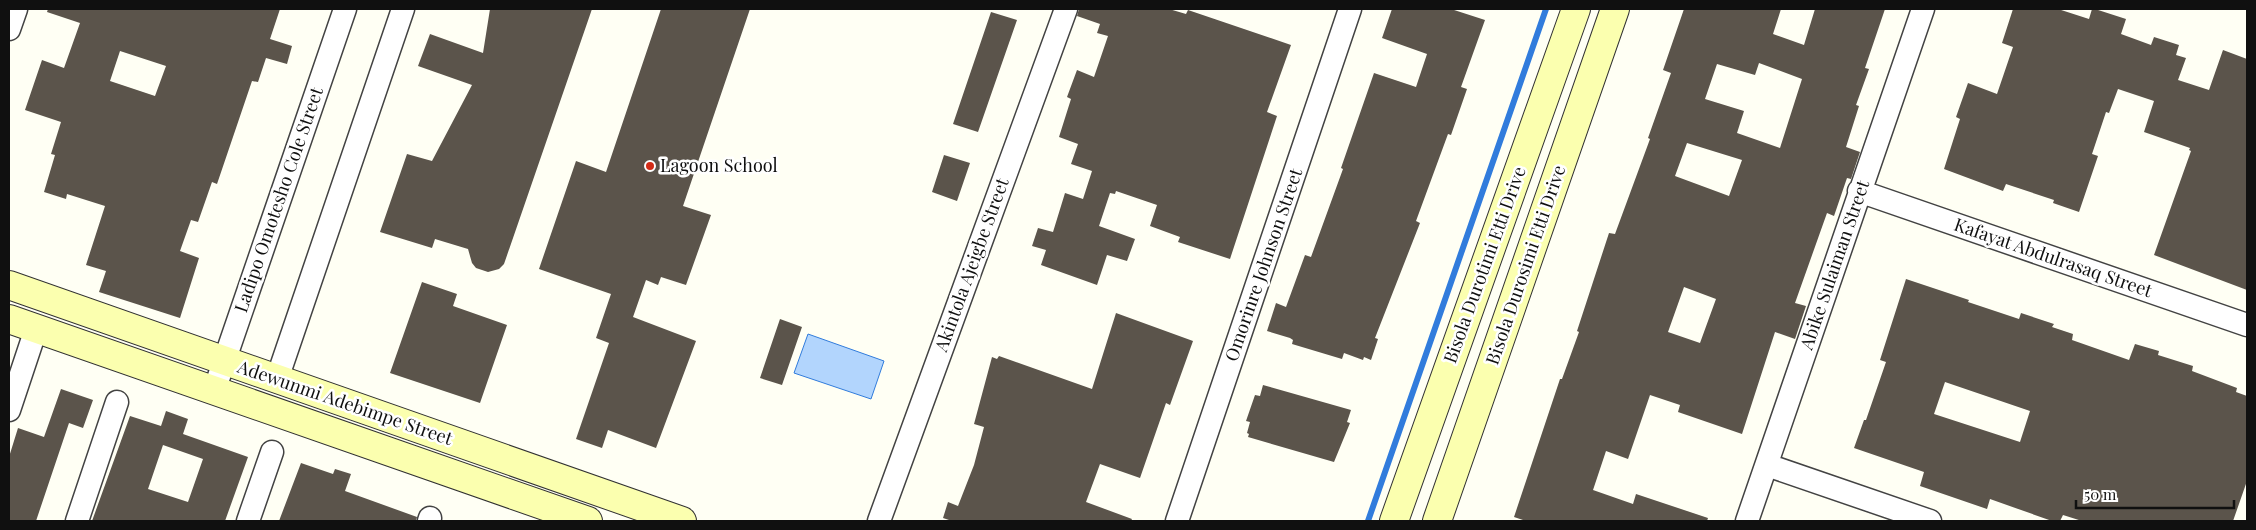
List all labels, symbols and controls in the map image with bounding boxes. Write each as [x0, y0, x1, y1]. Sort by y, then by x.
street label: Ladipo Omotesho Cole Street [228, 83, 328, 315]
place label: Lagoon School [660, 153, 778, 177]
marker: Lagoon School [644, 160, 656, 172]
street label: Bisola Durosimi Etti Drive [1480, 162, 1570, 368]
street label: Bisola Durotimi Etti Drive [1437, 163, 1531, 366]
street label: Omorinre Johnson Street [1219, 164, 1308, 364]
street label: Akintola Ajeigbe Street [928, 174, 1014, 356]
street label: Abike Sulaiman Street [1793, 176, 1875, 354]
street label: Kafayat Abdulrasaq Street [1951, 212, 2156, 302]
street label: Adewunmi Adebimpe Street [234, 354, 457, 450]
scale bar [2076, 478, 2234, 510]
text: 50 m [2084, 484, 2117, 504]

